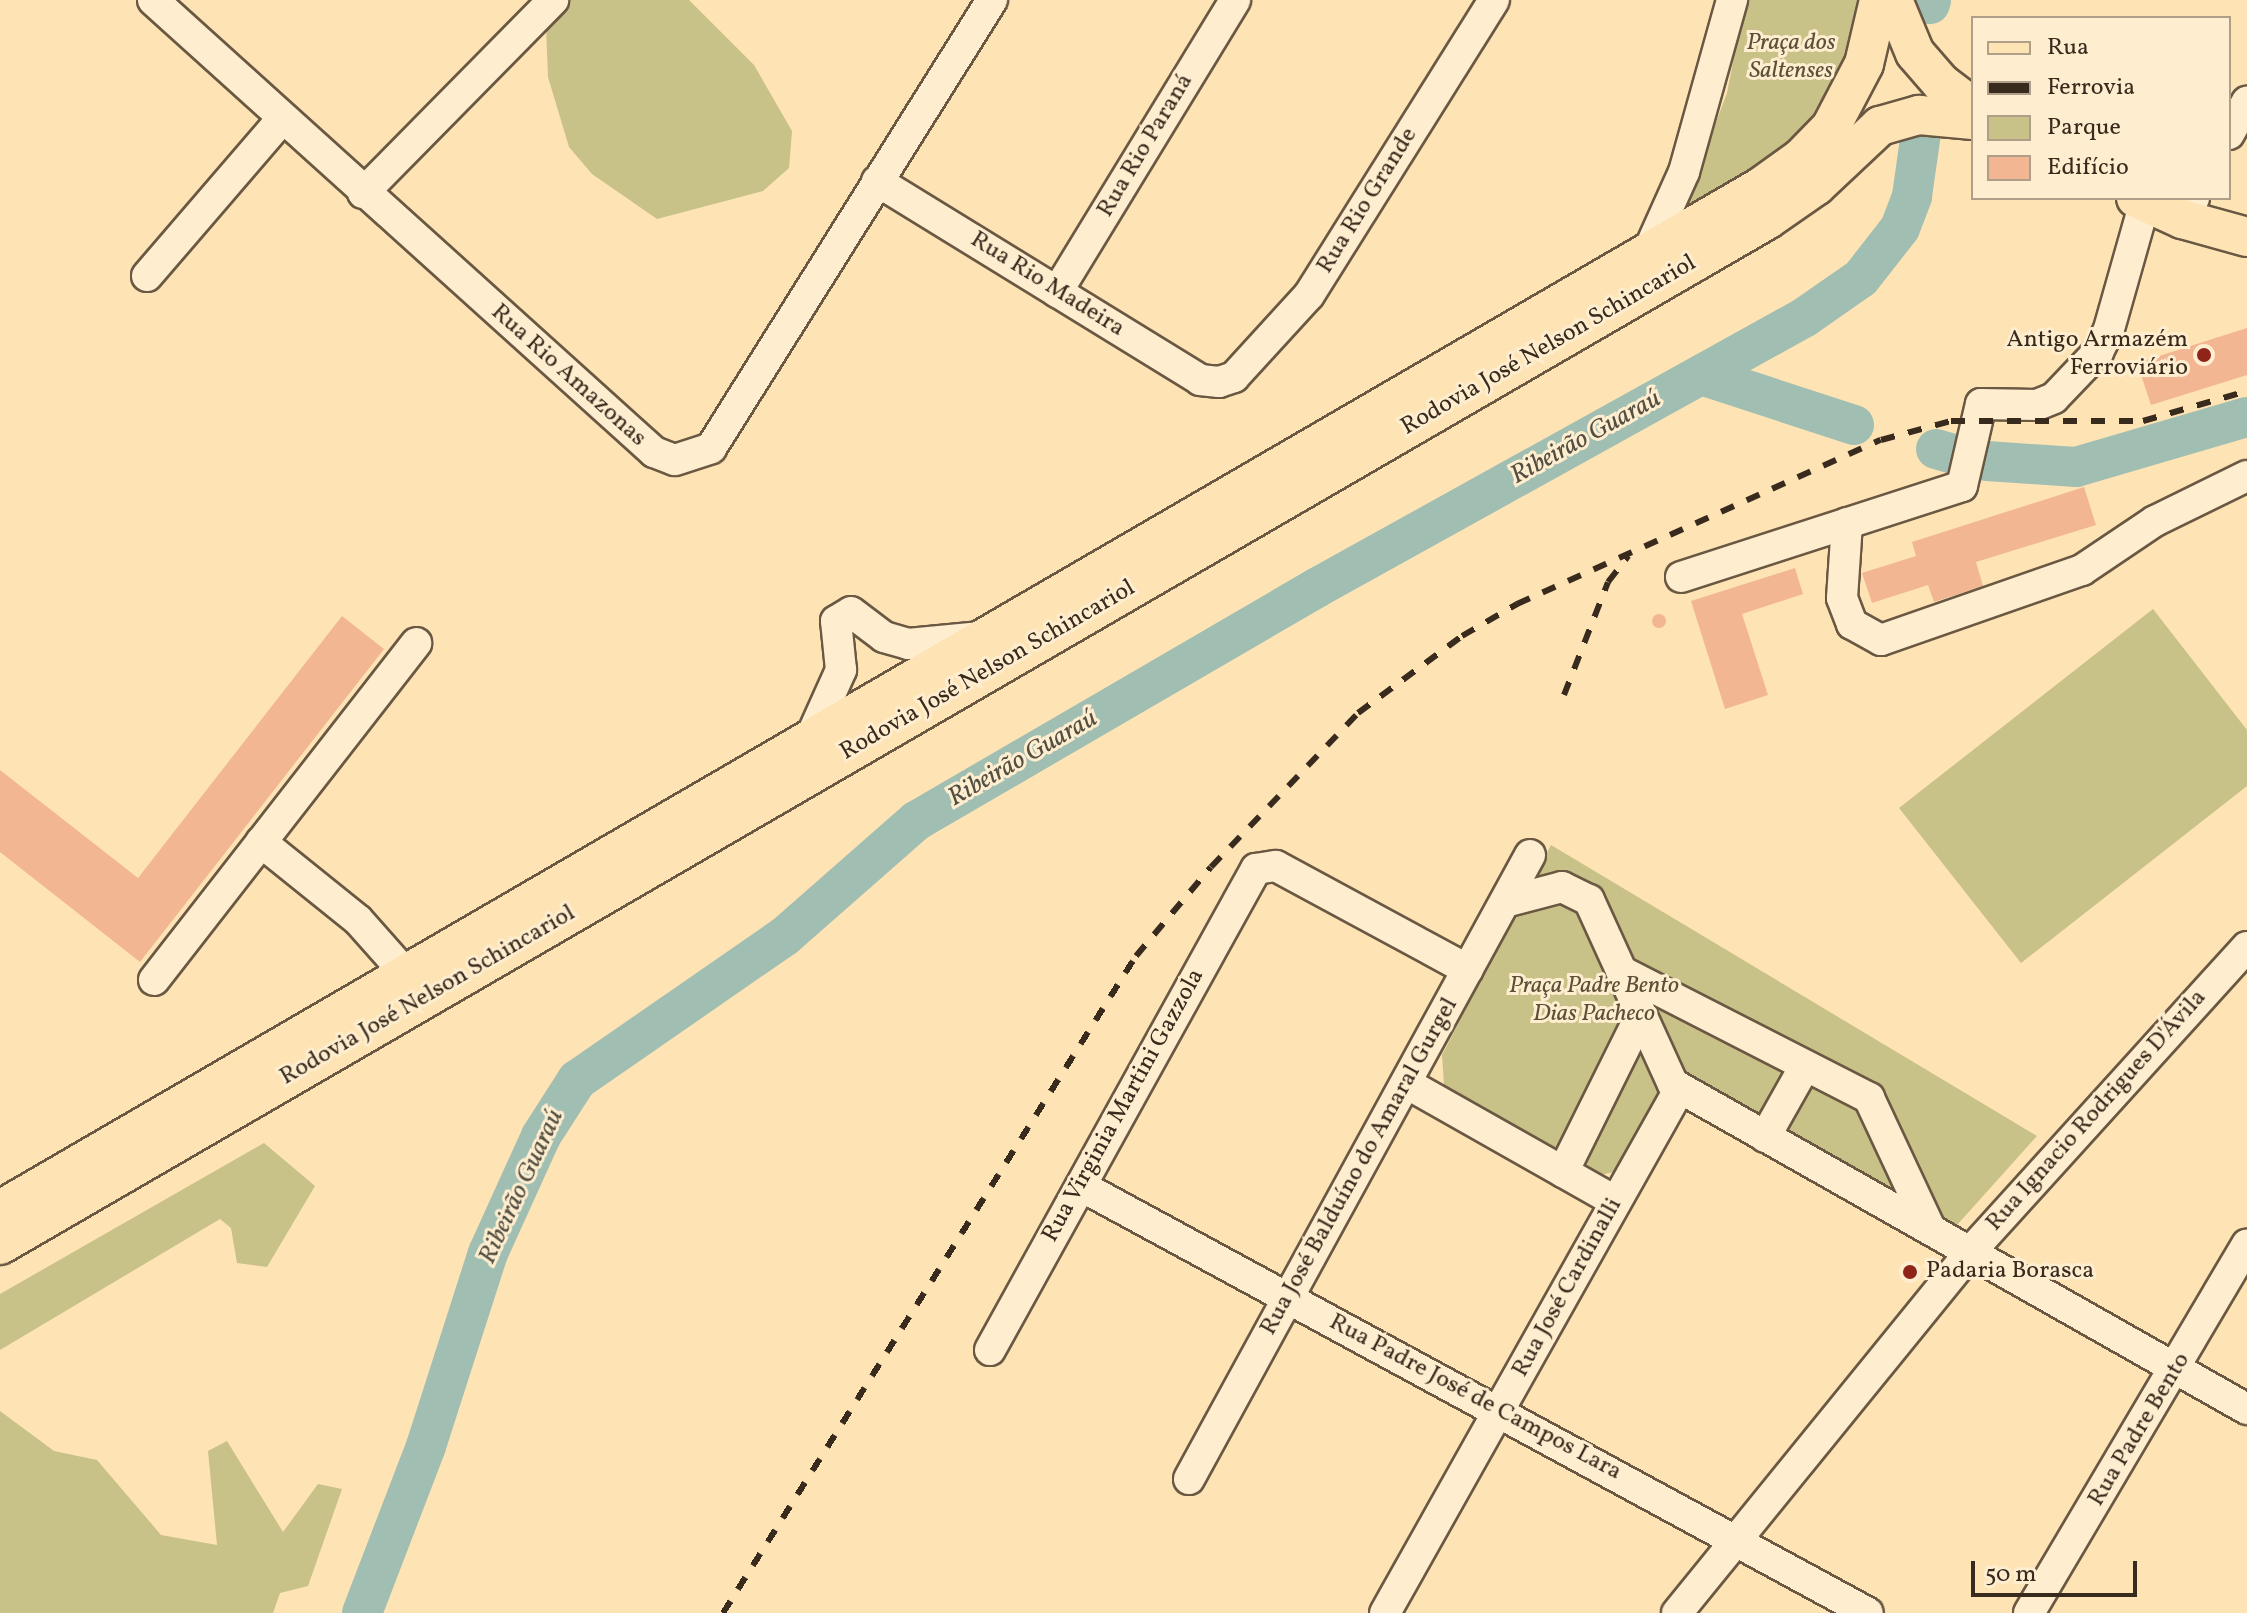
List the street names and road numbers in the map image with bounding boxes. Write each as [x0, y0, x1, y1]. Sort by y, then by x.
street label: Rua Rio Paraná [1092, 69, 1200, 223]
street label: Rua Rio Grande [1312, 123, 1424, 279]
street label: Rua Rio Madeira [965, 226, 1129, 344]
street label: Rodovia José Nelson Schincariol [1396, 250, 1702, 442]
street label: Rua Rio Amazonas [484, 299, 652, 453]
street label: Rodovia José Nelson Schincariol [835, 575, 1141, 767]
street label: Rodovia José Nelson Schincariol [275, 900, 581, 1092]
street label: Rua Virginia Martini Gazzola [1037, 964, 1211, 1248]
street label: Rua Ignacio Rodrigues D'Ávila [1981, 984, 2213, 1238]
street label: Rua José Balduíno do Amaral Gurgel [1255, 993, 1465, 1341]
street label: Rua José Cardinalli [1507, 1194, 1629, 1382]
street label: Rua Padre José de Campos Lara [1324, 1309, 1626, 1487]
street label: Rua Padre Bento [2083, 1348, 2197, 1512]

